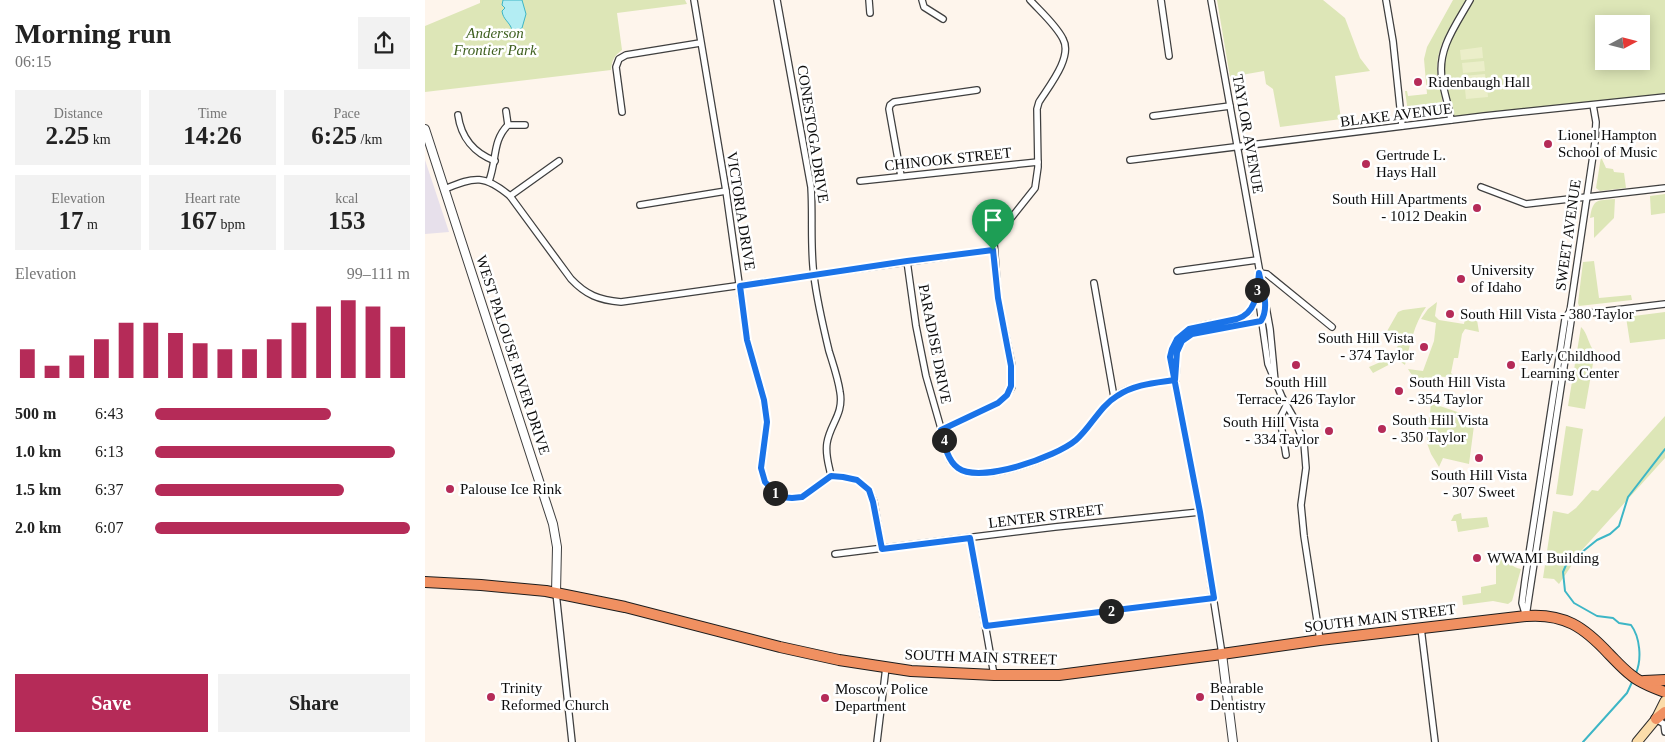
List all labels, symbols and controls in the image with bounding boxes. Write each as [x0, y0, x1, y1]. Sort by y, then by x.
north arrow [1595, 15, 1650, 70]
map controls [1595, 15, 1650, 70]
button: share [358, 17, 410, 69]
text: Morning run [15, 18, 171, 49]
park label: Anderson Frontier Park [452, 25, 537, 58]
text: 06:15 [15, 53, 51, 70]
street label: CONESTOGA DRIVE [794, 64, 832, 204]
street label: TAYLOR AVENUE [1230, 73, 1266, 195]
place label: Ridenbaugh Hall [1428, 74, 1530, 90]
marker: Ridenbaugh Hall [1412, 76, 1424, 88]
street label: BLAKE AVENUE [1339, 100, 1453, 130]
text: Distance [54, 106, 103, 121]
text: Time [198, 106, 227, 121]
text: Pace [334, 106, 360, 121]
text: 2.25 [46, 122, 89, 149]
text: 14:26 [183, 122, 242, 149]
text: 6:25 [311, 122, 357, 149]
place label: Lionel Hampton School of Music [1558, 127, 1658, 160]
text: km [89, 132, 111, 147]
text: /km [357, 132, 382, 147]
marker: Lionel Hampton School of Music [1542, 138, 1554, 150]
street label: CHINOOK STREET [884, 144, 1012, 174]
place label: Gertrude L. Hays Hall [1376, 147, 1446, 180]
street label: VICTORIA DRIVE [724, 150, 758, 272]
marker: Gertrude L. Hays Hall [1360, 158, 1372, 170]
street label: SWEET AVENUE [1552, 178, 1584, 292]
text: Elevation [51, 191, 105, 206]
text: Heart rate [185, 191, 240, 206]
text: kcal [335, 191, 358, 206]
place label: South Hill Apartments - 1012 Deakin [1332, 191, 1467, 224]
pin [972, 199, 1014, 250]
marker: South Hill Apartments - 1012 Deakin [1471, 202, 1483, 214]
icon: arrive [979, 206, 1007, 234]
text: 17 [58, 207, 83, 234]
text: 167 [180, 207, 217, 234]
text: 153 [328, 207, 366, 234]
text: m [83, 217, 98, 232]
text: bpm [217, 217, 245, 232]
street label: WEST PALOUSE RIVER DRIVE [473, 253, 553, 457]
place label: University of Idaho [1471, 262, 1535, 295]
text: Elevation [15, 265, 76, 282]
text: 99–111 m [347, 265, 410, 282]
marker: University of Idaho [1455, 273, 1467, 285]
pin: 3 [1245, 278, 1269, 302]
street label: PARADISE DRIVE [916, 283, 954, 405]
text: 3 [1254, 283, 1261, 298]
place label: South Hill Vista - 380 Taylor [1460, 306, 1634, 322]
marker: South Hill Vista - 380 Taylor [1444, 308, 1456, 320]
place label: South Hill Vista - 374 Taylor [1318, 330, 1414, 363]
marker: South Hill Vista - 374 Taylor [1418, 341, 1430, 353]
place label: Early Childhood Learning Center [1521, 348, 1621, 381]
marker: South Hill Terrace- 426 Taylor [1290, 359, 1302, 371]
marker: Early Childhood Learning Center [1505, 359, 1517, 371]
place label: South Hill Terrace- 426 Taylor [1237, 374, 1355, 407]
place label: South Hill Vista - 354 Taylor [1409, 374, 1506, 407]
marker: South Hill Vista - 354 Taylor [1393, 385, 1405, 397]
text: 500 m [15, 405, 56, 422]
text: 6:43 [95, 405, 123, 422]
place label: South Hill Vista - 350 Taylor [1392, 412, 1489, 445]
place label: South Hill Vista - 334 Taylor [1223, 414, 1319, 447]
marker: South Hill Vista - 350 Taylor [1376, 423, 1388, 435]
marker: South Hill Vista - 334 Taylor [1323, 425, 1335, 437]
pin: 4 [931, 428, 957, 452]
text: 4 [941, 433, 948, 448]
text: 1.0 km [15, 443, 61, 460]
text: 6:13 [95, 443, 123, 460]
marker: South Hill Vista - 307 Sweet [1473, 452, 1485, 464]
place label: South Hill Vista - 307 Sweet [1431, 467, 1528, 500]
pin: 1 [763, 480, 787, 506]
text: 1.5 km [15, 481, 61, 498]
text: 6:37 [95, 481, 123, 498]
place label: Palouse Ice Rink [460, 481, 562, 497]
marker: Palouse Ice Rink [444, 483, 456, 495]
text: 1 [772, 486, 779, 501]
street label: LENTER STREET [987, 501, 1105, 531]
text: 2.0 km [15, 519, 61, 536]
text: 6:07 [95, 519, 123, 536]
place label: WWAMI Building [1487, 550, 1600, 566]
marker: WWAMI Building [1471, 552, 1483, 564]
pin: 2 [1099, 598, 1123, 624]
street label: SOUTH MAIN STREET [1303, 601, 1457, 635]
text: 2 [1108, 604, 1115, 619]
street label: SOUTH MAIN STREET [905, 646, 1057, 668]
button: Save [15, 674, 208, 732]
button: Share [218, 674, 410, 732]
place label: Trinity Reformed Church [501, 680, 609, 713]
place label: Bearable Dentistry [1210, 680, 1266, 713]
place label: Moscow Police Department [835, 681, 928, 714]
marker: Trinity Reformed Church [485, 691, 497, 703]
marker: Bearable Dentistry [1194, 691, 1206, 703]
marker: Moscow Police Department [819, 692, 831, 704]

